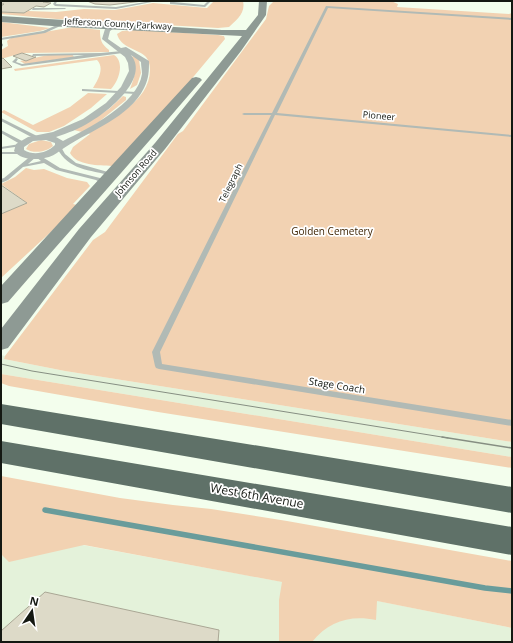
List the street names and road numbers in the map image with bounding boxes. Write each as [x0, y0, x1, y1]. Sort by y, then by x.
street label: Jefferson County Parkway [63, 14, 172, 33]
street label: Pioneer [362, 108, 396, 123]
street label: Johnson Road [111, 147, 160, 200]
street label: Telegraph [216, 161, 246, 204]
street label: Stage Coach [308, 374, 366, 396]
street label: West 6th Avenue [209, 479, 305, 512]

